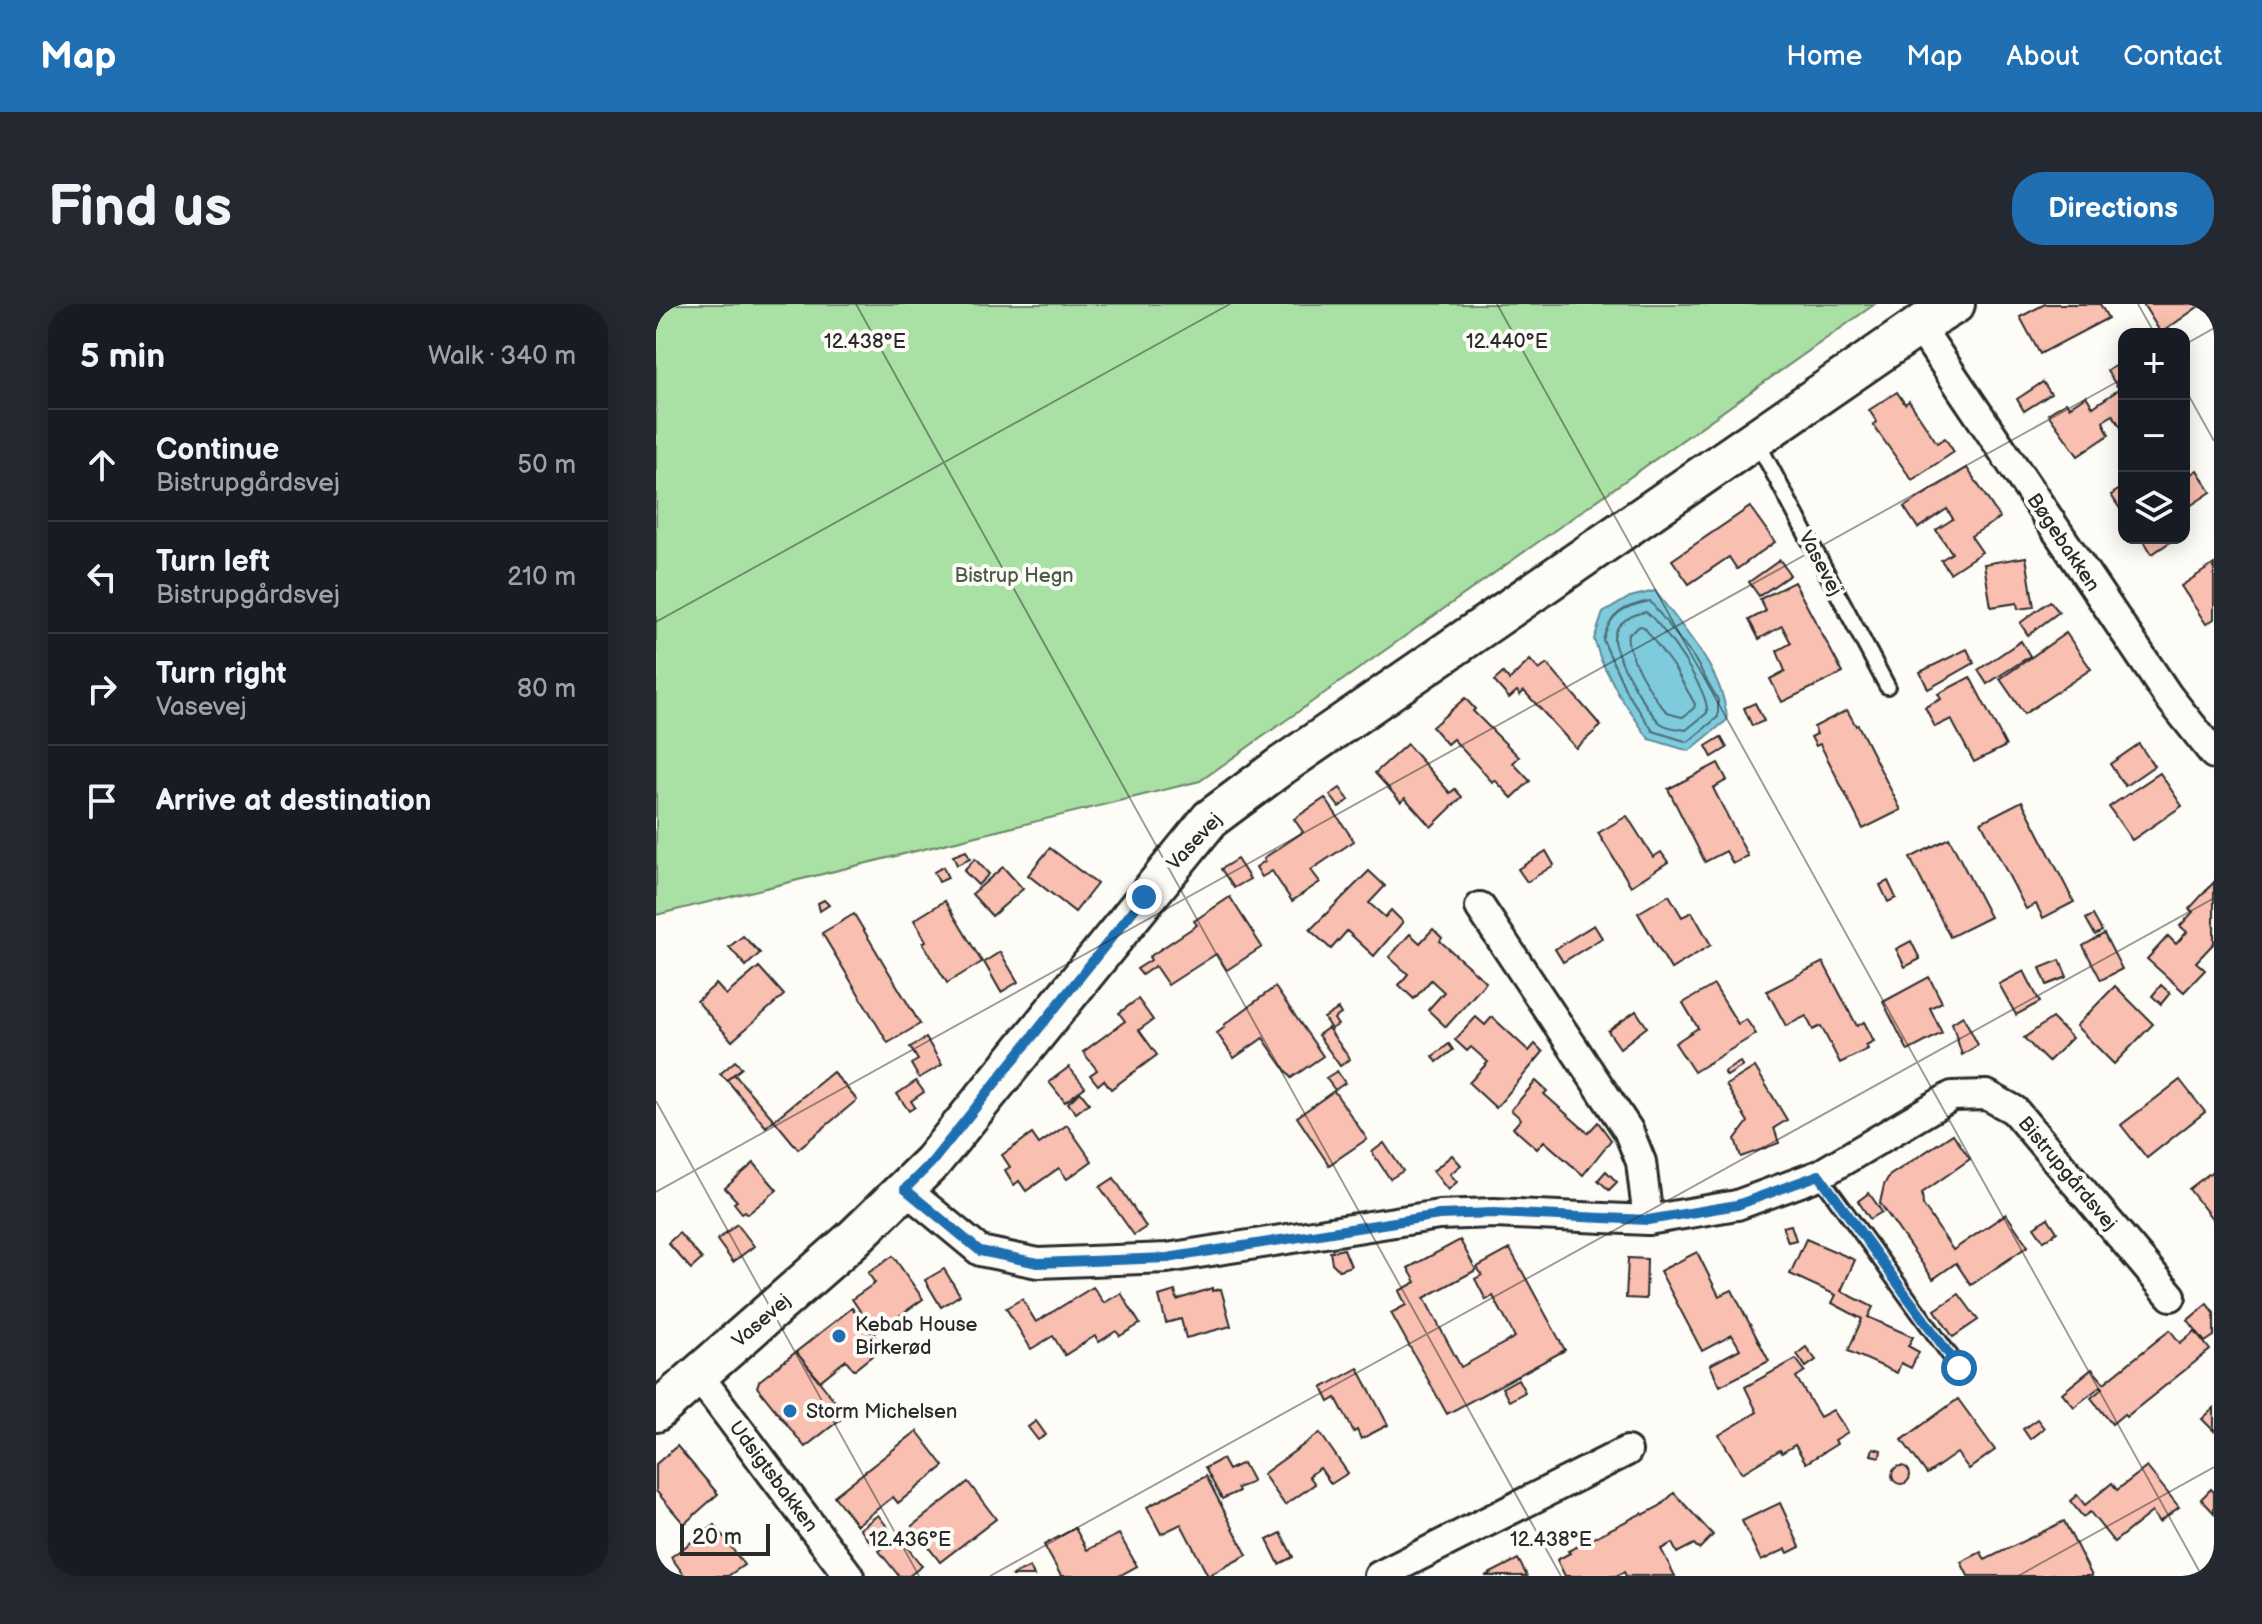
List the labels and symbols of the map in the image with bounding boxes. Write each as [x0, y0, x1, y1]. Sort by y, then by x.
text: 12.438°E [824, 330, 906, 354]
text: 12.440°E [1466, 330, 1548, 354]
street label: Bøgebakken [2022, 489, 2105, 596]
street label: Vasevej [1793, 527, 1847, 600]
park label: Bistrup Hegn [954, 564, 1074, 588]
street label: Vasevej [1162, 808, 1227, 875]
route end [1126, 879, 1162, 915]
street label: Bistrupgårdsvej [2013, 1112, 2122, 1236]
street label: Vasevej [727, 1289, 796, 1353]
place label: Kebab House Birkerød [855, 1313, 978, 1360]
marker: Kebab House Birkerød [830, 1327, 848, 1345]
route start [1941, 1350, 1977, 1386]
place label: Storm Michelsen [806, 1400, 957, 1424]
marker: Storm Michelsen [781, 1402, 799, 1420]
street label: Udsigtsbakken [724, 1416, 823, 1537]
scale bar [680, 1520, 770, 1556]
text: 12.436°E [869, 1528, 951, 1552]
text: 12.438°E [1510, 1528, 1592, 1552]

